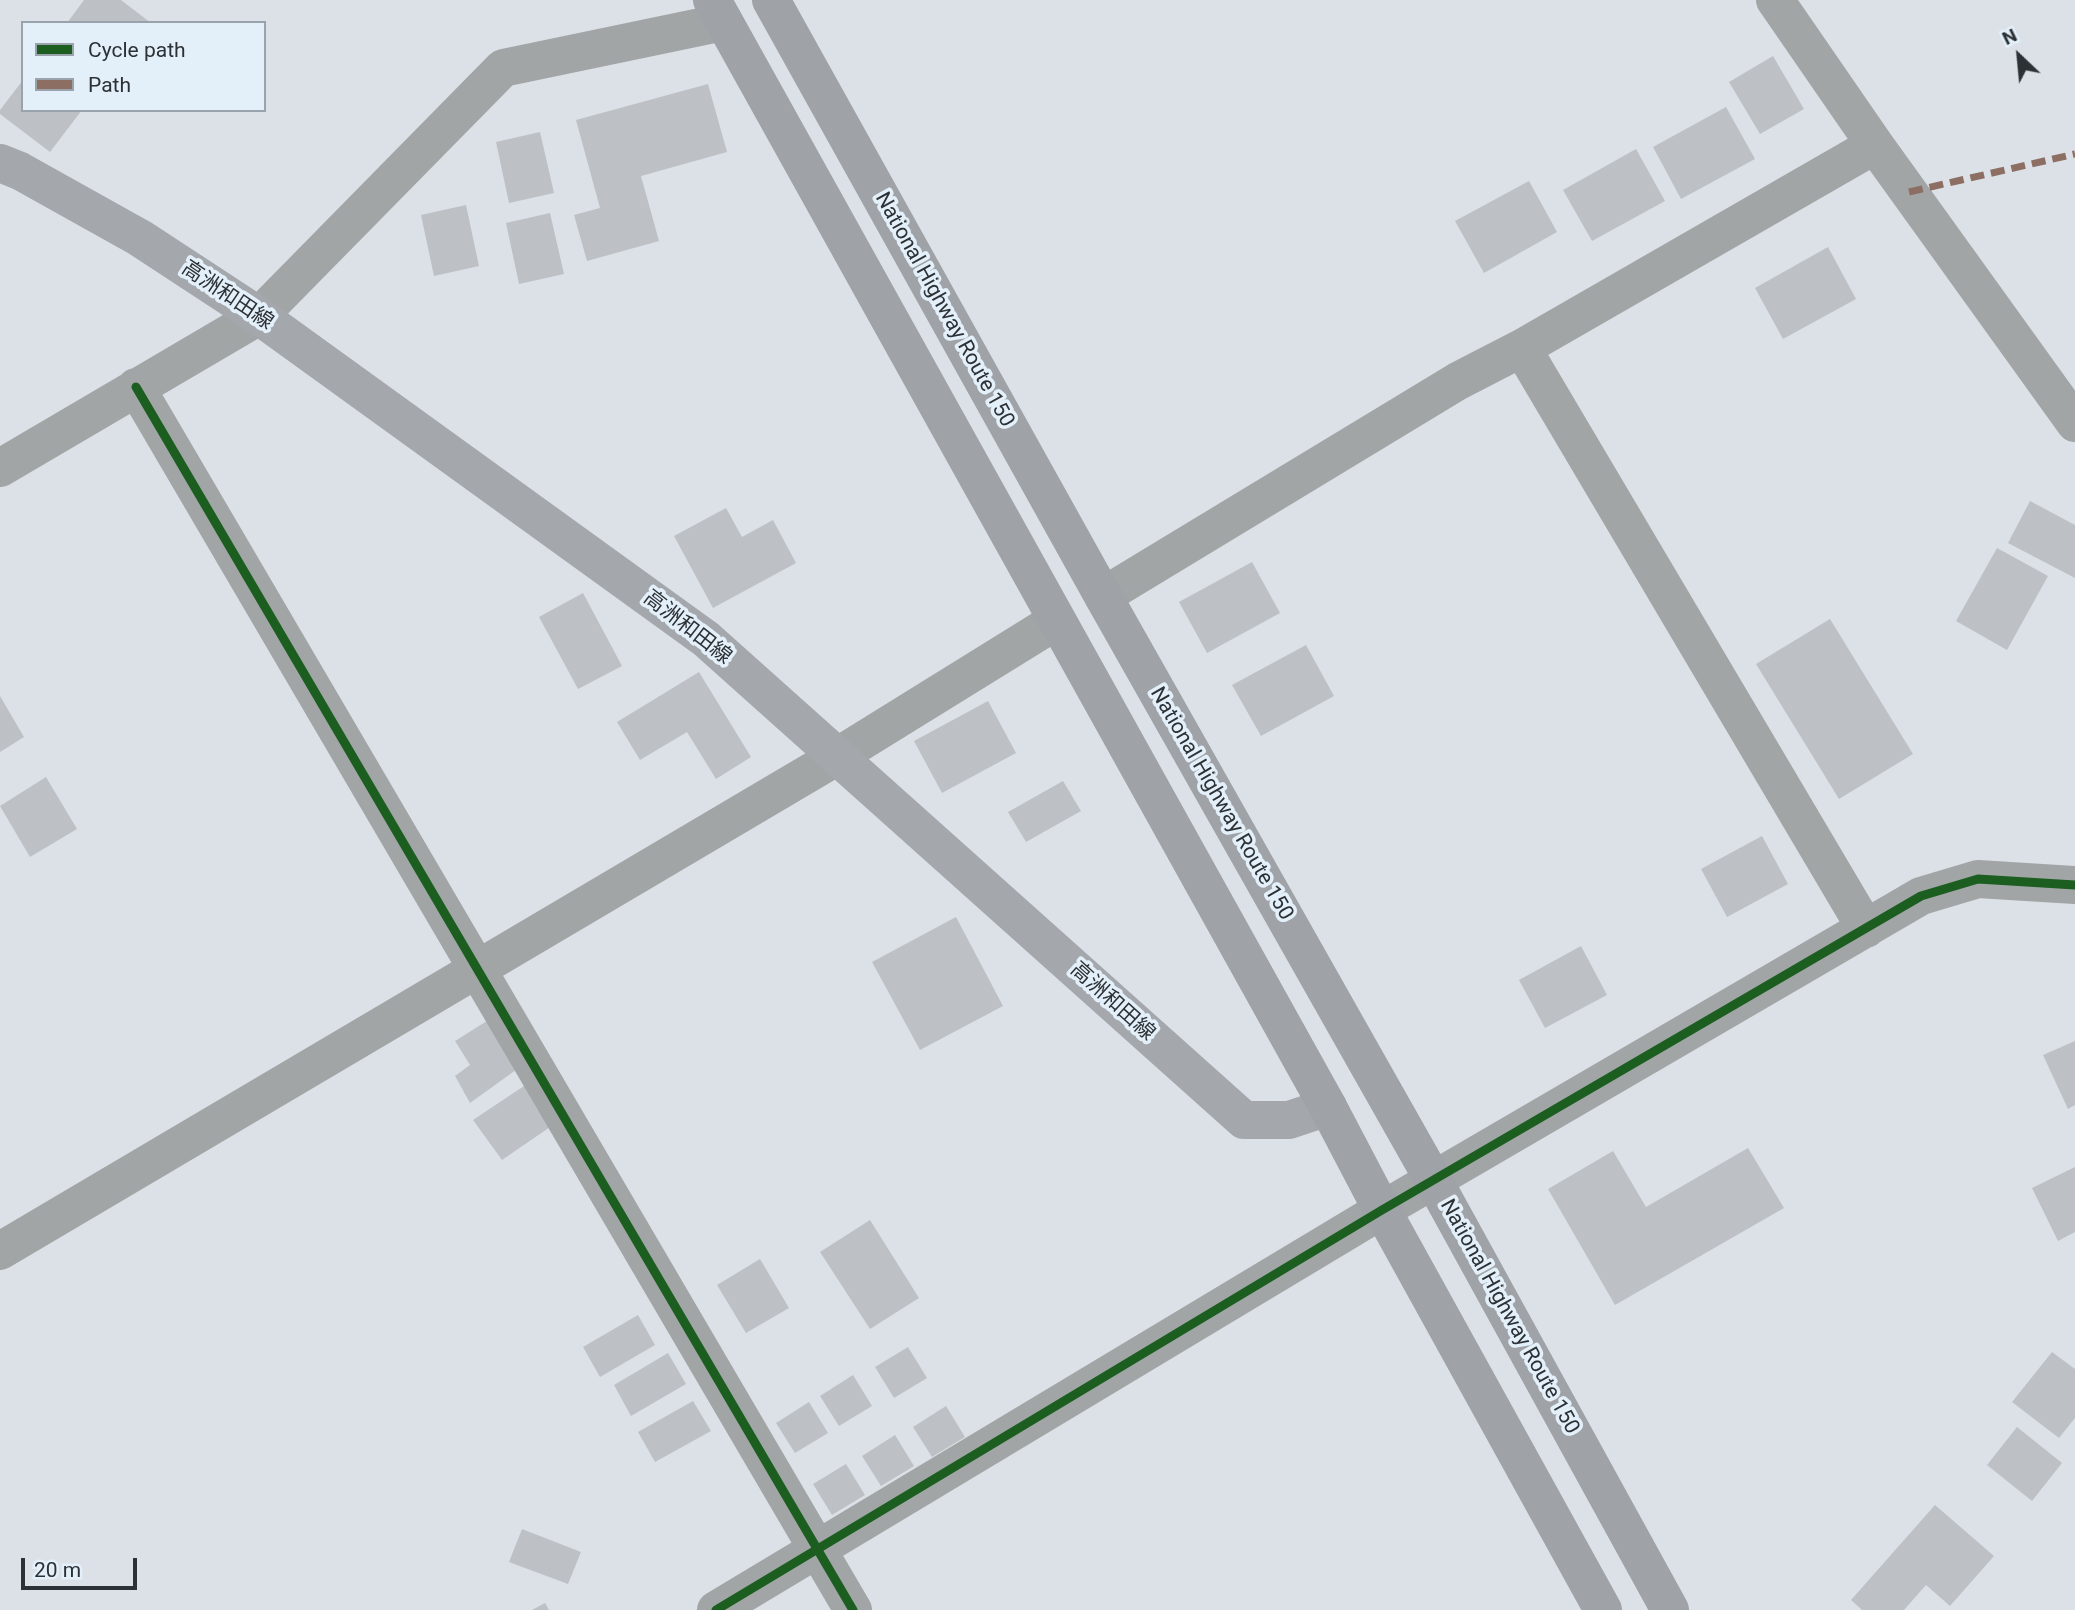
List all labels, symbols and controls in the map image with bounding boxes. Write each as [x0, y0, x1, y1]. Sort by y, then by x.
legend [21, 21, 266, 112]
north arrow [1984, 21, 2054, 91]
text: N [1999, 23, 2021, 50]
text: Cycle path [88, 38, 186, 62]
text: Path [88, 73, 131, 97]
street label: National Highway Route 150 [869, 188, 1019, 432]
street label: 高洲和田線 [176, 256, 278, 336]
street label: 高洲和田線 [638, 586, 736, 670]
street label: National Highway Route 150 [1144, 683, 1298, 925]
street label: 高洲和田線 [1065, 958, 1159, 1046]
street label: National Highway Route 150 [1434, 1195, 1584, 1439]
scale bar [24, 1544, 140, 1588]
text: 20 m [34, 1558, 81, 1582]

